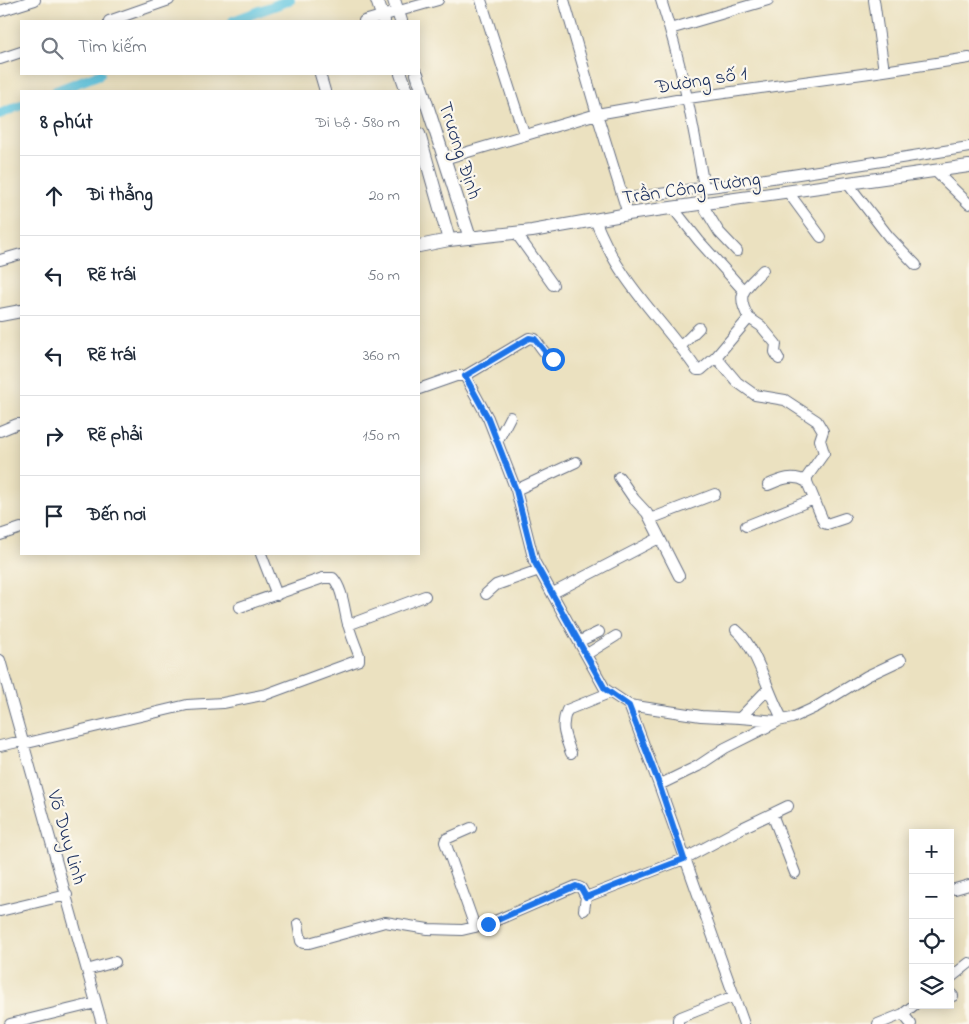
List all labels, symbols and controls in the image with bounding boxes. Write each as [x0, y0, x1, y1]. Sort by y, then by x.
search box [20, 20, 420, 75]
icon: search [38, 34, 66, 62]
text: Tìm kiếm [78, 34, 147, 61]
street label: Đường số 1 [653, 60, 749, 104]
street label: Trương Định [428, 98, 488, 204]
text: 8 phút [40, 108, 93, 138]
text: Đi bộ · 580 m [315, 111, 400, 135]
street label: Trần Công Tường [620, 165, 763, 215]
icon: ahead [40, 182, 68, 210]
text: Đi thẳng [87, 182, 153, 209]
text: 20 m [369, 184, 400, 208]
icon: left [40, 262, 68, 290]
text: Rẽ trái [87, 262, 136, 289]
text: 50 m [368, 264, 400, 288]
icon: left [40, 342, 68, 370]
text: Rẽ trái [87, 342, 136, 369]
text: 360 m [363, 344, 400, 368]
route start [542, 348, 565, 371]
icon: right [40, 422, 68, 450]
text: Rẽ phải [87, 422, 143, 449]
text: 150 m [362, 424, 400, 448]
icon: arrive [40, 502, 68, 530]
text: Đến nơi [87, 502, 146, 529]
street label: Võ Duy Linh [38, 786, 93, 888]
map controls [909, 829, 954, 1009]
button: + [909, 829, 954, 874]
button: − [909, 874, 954, 919]
route end [477, 913, 500, 936]
button: locate [909, 919, 954, 964]
button: layers [909, 964, 954, 1009]

